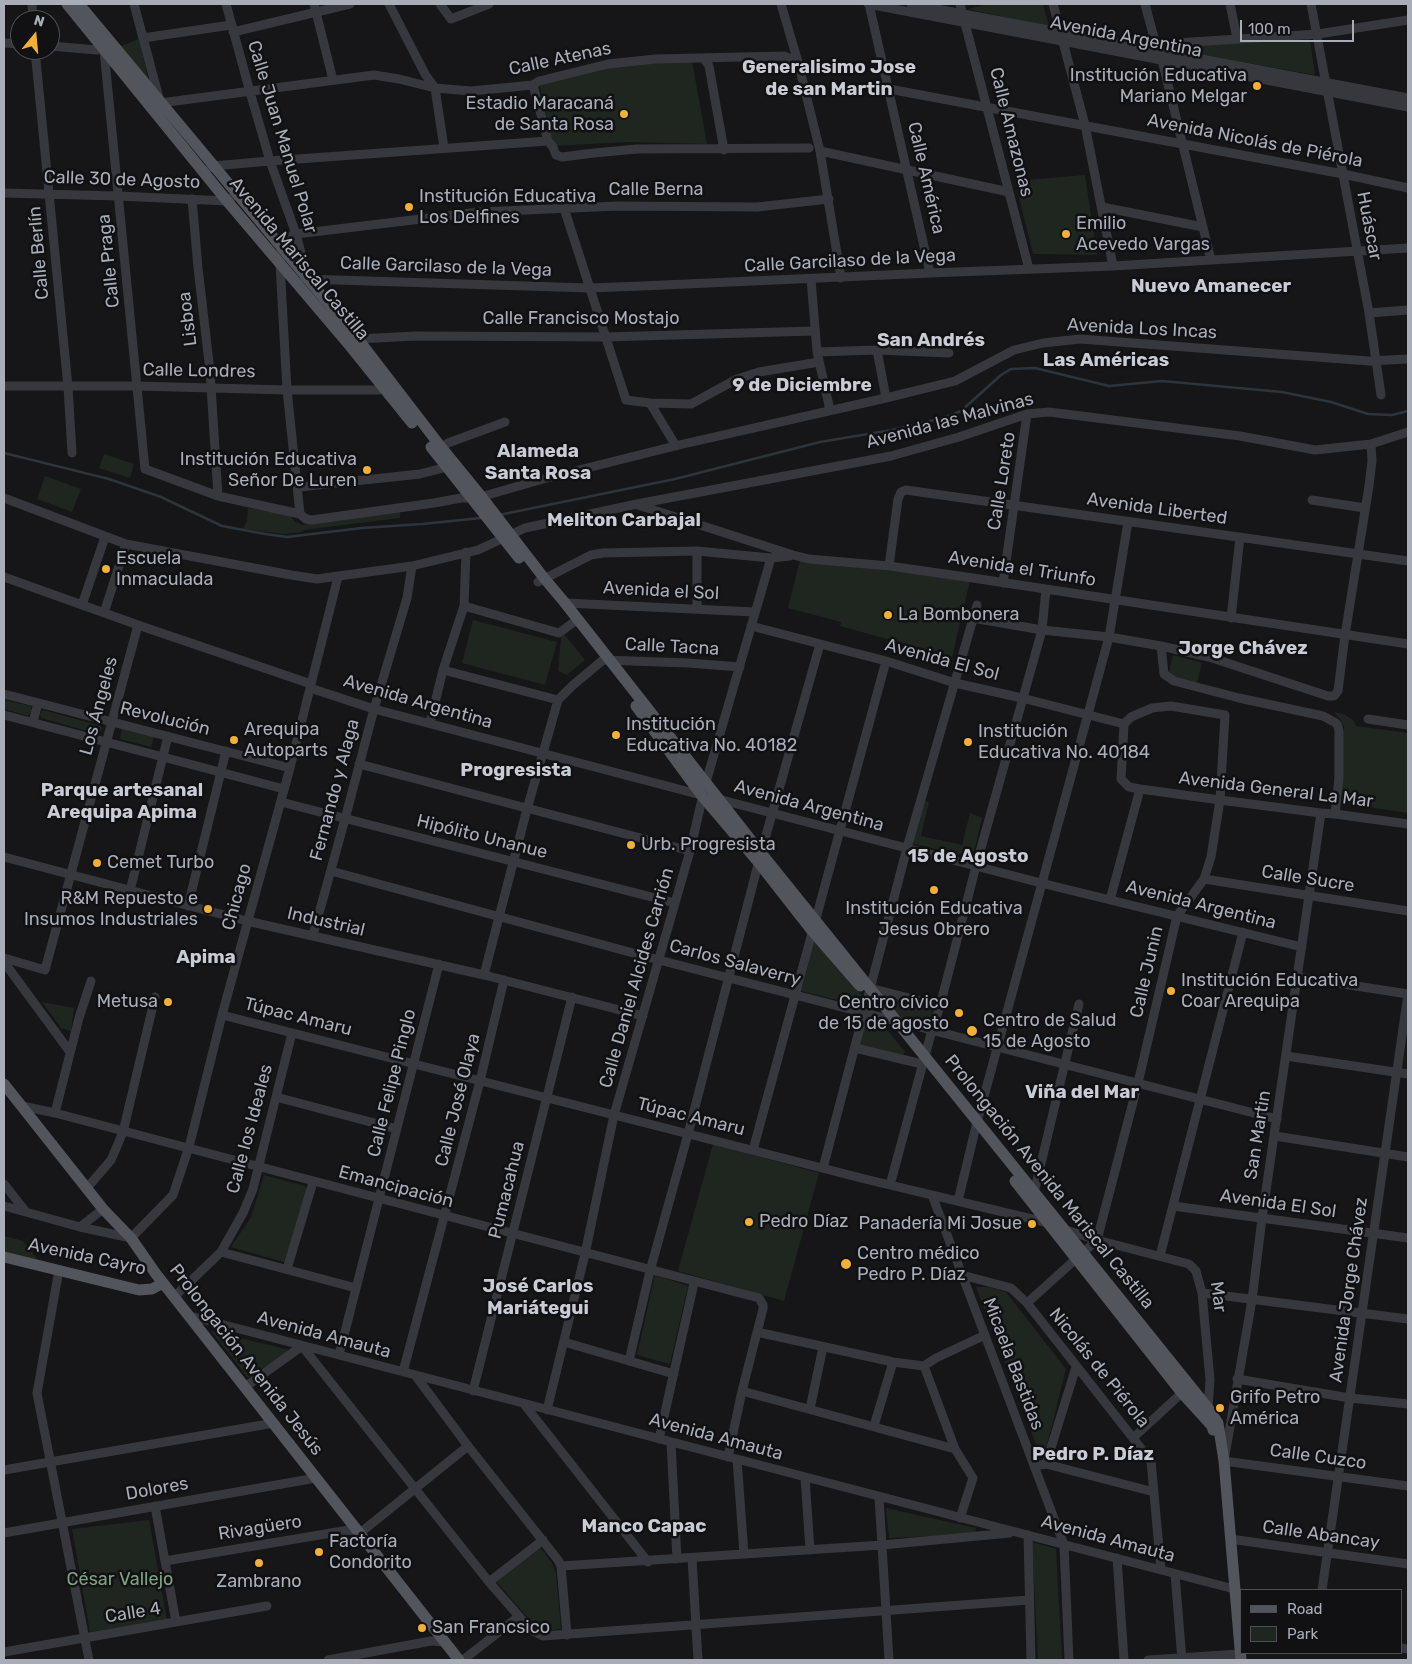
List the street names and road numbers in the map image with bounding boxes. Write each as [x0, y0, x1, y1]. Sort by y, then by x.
street label: Avenida Argentina [1048, 12, 1204, 62]
street label: Calle Juan Manuel Polar [242, 38, 322, 236]
street label: Calle Atenas [507, 38, 613, 80]
street label: Calle Amazonas [984, 65, 1038, 199]
street label: Avenida Nicolás de Piérola [1145, 109, 1365, 173]
street label: Calle América [903, 120, 949, 236]
street label: Calle 30 de Agosto [43, 166, 201, 194]
street label: Avenida Mariscal Castilla [225, 173, 373, 345]
street label: Calle Berna [609, 179, 703, 201]
street label: Huáscar [1352, 190, 1386, 262]
street label: Calle Berlín [24, 205, 54, 301]
street label: Calle Praga [93, 213, 125, 309]
street label: Calle Garcilaso de la Vega [744, 245, 956, 277]
street label: Calle Garcilaso de la Vega [340, 253, 552, 281]
street label: Lisboa [174, 291, 202, 347]
street label: Calle Francisco Mostajo [483, 308, 679, 330]
street label: Avenida Los Incas [1066, 314, 1218, 344]
street label: Calle Londres [142, 359, 256, 383]
street label: Avenida las Malvinas [864, 388, 1036, 454]
street label: Calle Loreto [984, 430, 1020, 532]
street label: Avenida Liberted [1085, 488, 1229, 530]
street label: Avenida el Triunfo [947, 547, 1097, 591]
street label: Avenida el Sol [602, 577, 720, 605]
street label: Calle Tacna [624, 634, 720, 660]
street label: Avenida El Sol [883, 634, 1001, 686]
street label: Los Ángeles [75, 654, 123, 758]
street label: Avenida Argentina [341, 670, 495, 734]
street label: Revolución [118, 697, 212, 741]
street label: Fernando y Alaga [306, 717, 364, 863]
street label: Avenida General La Mar [1178, 767, 1374, 813]
street label: Avenida Argentina [732, 776, 886, 836]
street label: Hipólito Unanue [414, 810, 550, 864]
street label: Chicago [218, 861, 256, 933]
street label: Calle Sucre [1260, 861, 1356, 897]
street label: Calle Daniel Alcides Carrión [595, 865, 679, 1091]
street label: Avenida Argentina [1124, 876, 1278, 934]
street label: Industrial [285, 903, 367, 941]
street label: Calle Junin [1126, 924, 1168, 1020]
street label: Carlos Salaverry [667, 935, 803, 991]
street label: Túpac Amaru [242, 993, 354, 1041]
street label: Calle Felipe Pinglo [363, 1007, 421, 1159]
street label: Calle José Olaya [431, 1031, 485, 1169]
street label: Prolongación Avenida Mariscal Castilla [940, 1051, 1158, 1313]
street label: Calle los Ideales [222, 1062, 278, 1196]
street label: San Martin [1240, 1089, 1276, 1181]
street label: Túpac Amaru [635, 1093, 747, 1141]
street label: Pumacahua [484, 1139, 530, 1241]
street label: Emancipación [336, 1161, 456, 1213]
street label: Avenida El Sol [1219, 1185, 1337, 1223]
street label: Avenida Jorge Chávez [1325, 1196, 1373, 1384]
street label: Avenida Cayro [26, 1234, 148, 1280]
street label: Prolongación Avenida Jesús [165, 1260, 327, 1460]
street label: Mar [1205, 1280, 1231, 1314]
street label: Micaela Bastidas [978, 1295, 1048, 1433]
street label: Nicolás de Piérola [1044, 1304, 1154, 1432]
street label: Avenida Amauta [255, 1307, 393, 1363]
street label: Avenida Amauta [647, 1409, 785, 1465]
street label: Calle Cuzco [1268, 1440, 1368, 1474]
street label: Dolores [124, 1473, 190, 1505]
street label: Rivagüero [217, 1511, 303, 1545]
street label: Avenida Amauta [1039, 1511, 1177, 1567]
street label: Calle Abancay [1261, 1516, 1381, 1554]
street label: Calle 4 [103, 1598, 163, 1628]

